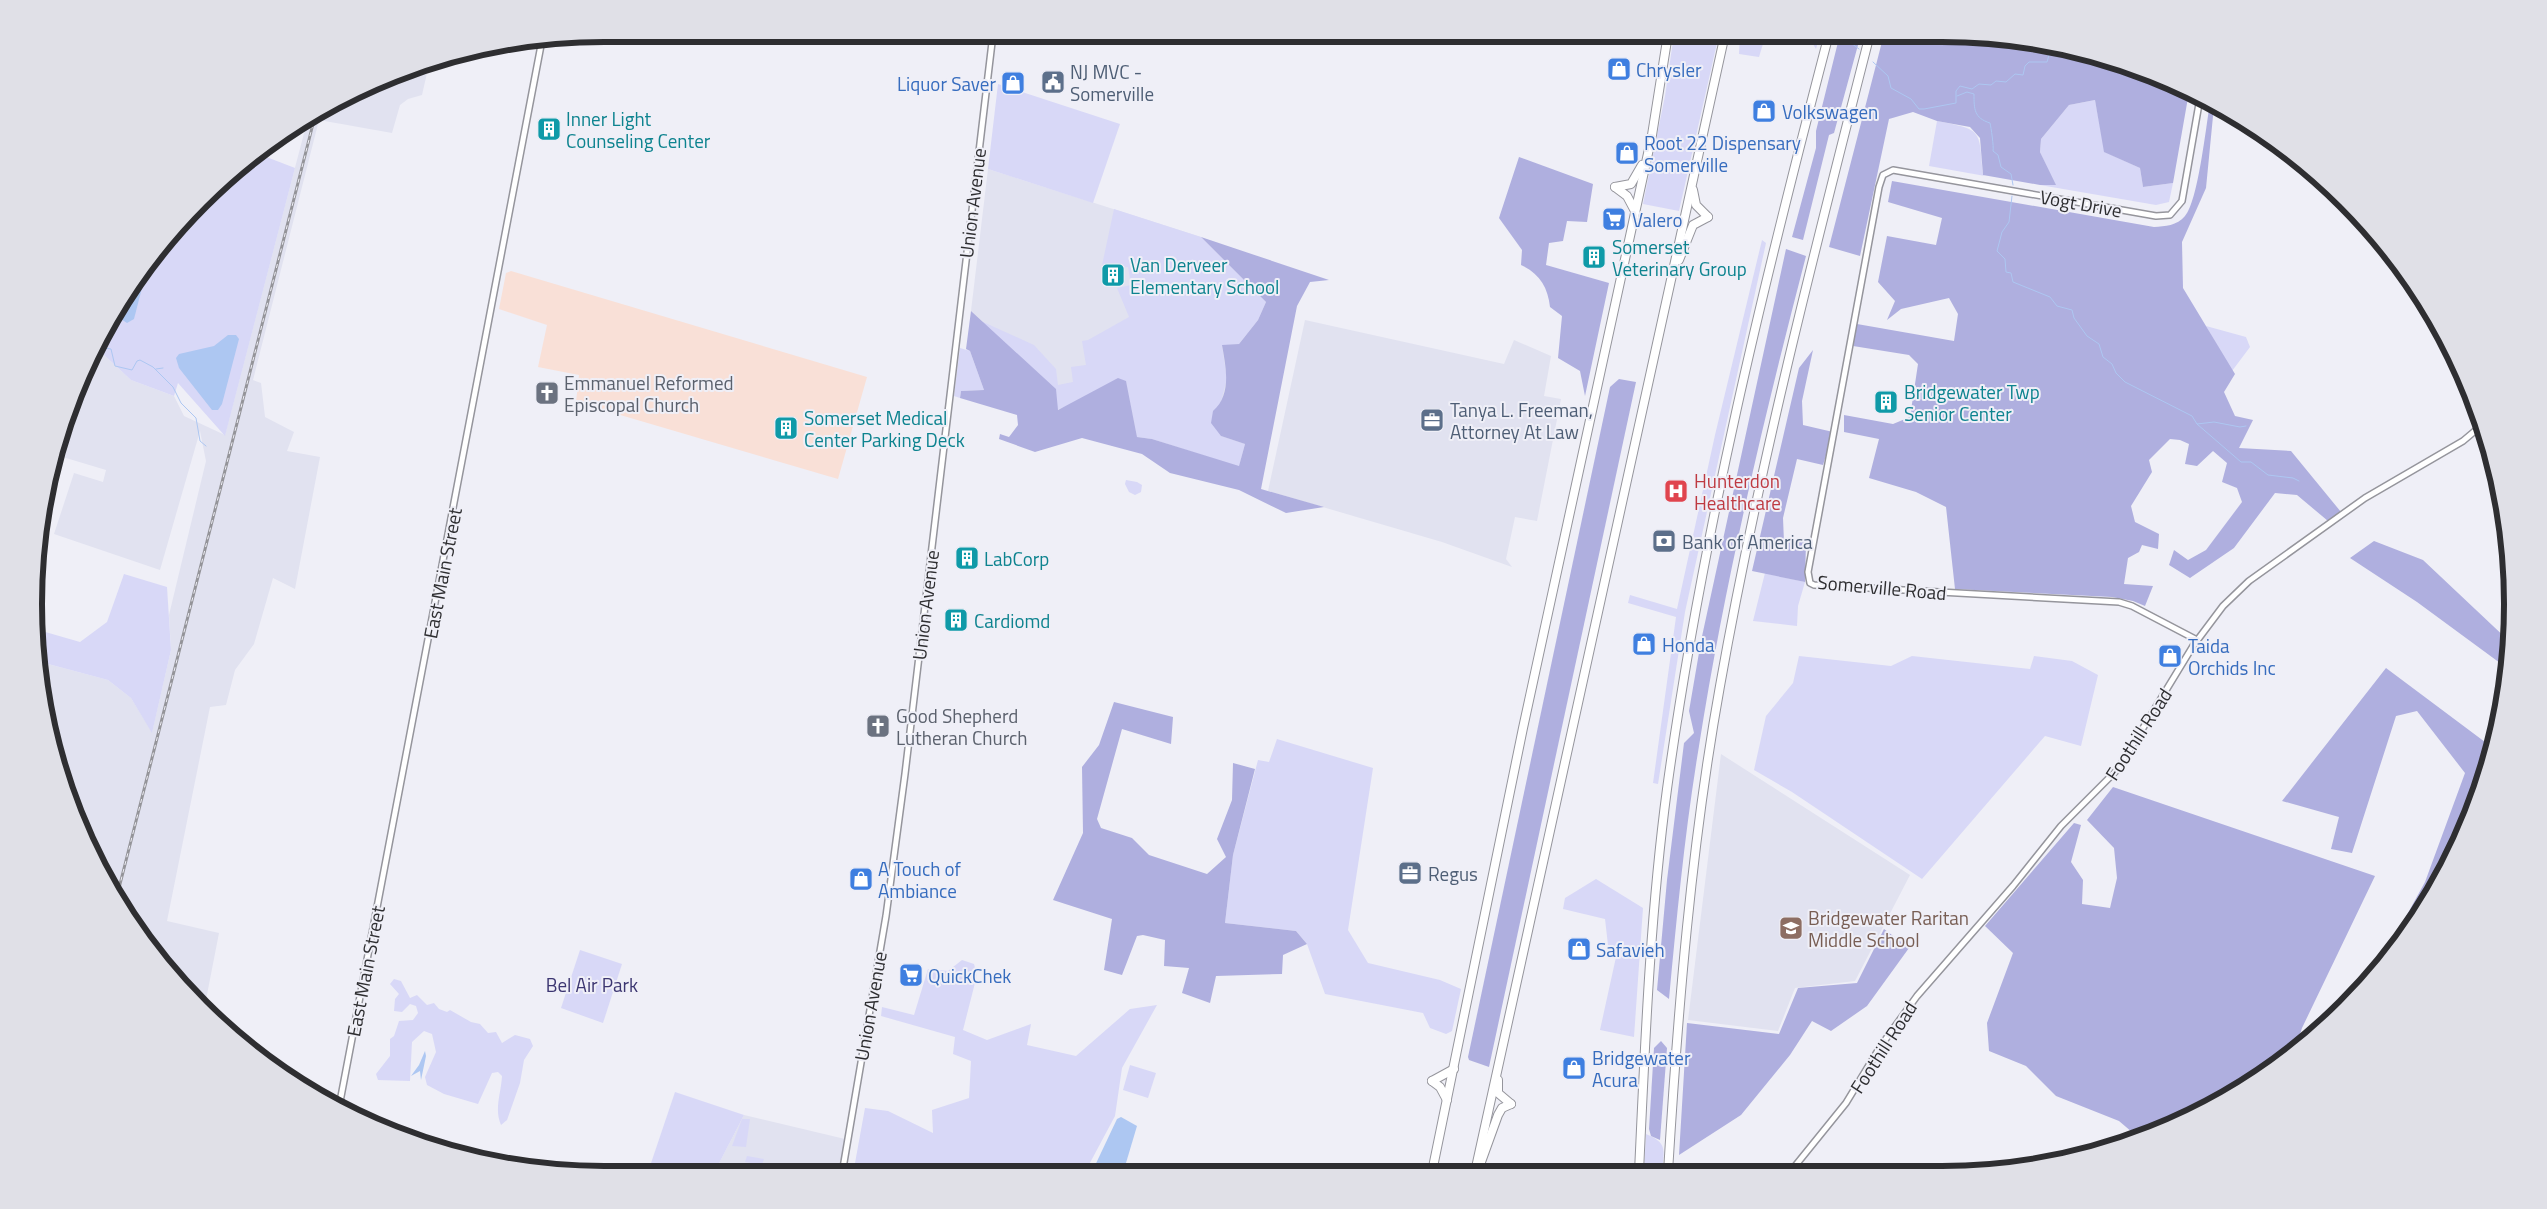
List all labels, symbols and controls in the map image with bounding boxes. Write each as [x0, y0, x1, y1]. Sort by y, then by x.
place label: Chrysler [1636, 55, 1702, 84]
shop icon: Chrysler [1606, 56, 1632, 82]
place label: NJ MVC - Somerville [1070, 57, 1154, 108]
place label: Liquor Saver [897, 69, 996, 98]
public building icon: NJ MVC - Somerville [1040, 69, 1066, 95]
shop icon: Liquor Saver [1000, 70, 1026, 96]
place label: Volkswagen [1782, 97, 1878, 126]
shop icon: Volkswagen [1751, 98, 1777, 124]
place label: Inner Light Counseling Center [566, 104, 711, 155]
building icon: Inner Light Counseling Center [536, 116, 562, 142]
place label: Root 22 Dispensary Somerville [1644, 128, 1801, 179]
shop icon: Root 22 Dispensary Somerville [1614, 140, 1640, 166]
street label: Union Avenue [951, 146, 993, 260]
street label: Vogt Drive [2038, 182, 2124, 224]
place label: Valero [1632, 205, 1682, 234]
supermarket icon: Valero [1601, 206, 1627, 232]
place label: Somerset Veterinary Group [1612, 232, 1747, 283]
building icon: Somerset Veterinary Group [1581, 244, 1607, 270]
place label: Van Derveer Elementary School [1130, 250, 1279, 301]
building icon: Van Derveer Elementary School [1100, 262, 1126, 288]
place label: Emmanuel Reformed Episcopal Church [564, 368, 734, 419]
place label: Bridgewater Twp Senior Center [1904, 377, 2040, 428]
church icon: Emmanuel Reformed Episcopal Church [534, 380, 560, 406]
building icon: Bridgewater Twp Senior Center [1873, 389, 1899, 415]
place label: Tanya L. Freeman, Attorney At Law [1450, 395, 1593, 446]
place label: Somerset Medical Center Parking Deck [804, 403, 965, 454]
office icon: Tanya L. Freeman, Attorney At Law [1419, 407, 1445, 433]
building icon: Somerset Medical Center Parking Deck [773, 415, 799, 441]
place label: Hunterdon Healthcare [1694, 466, 1781, 517]
hospital icon: Hunterdon Healthcare [1663, 478, 1689, 504]
street label: East Main Street [415, 505, 469, 641]
place label: Bank of America [1682, 527, 1813, 556]
bank icon: Bank of America [1651, 528, 1677, 554]
place label: LabCorp [984, 544, 1049, 573]
building icon: LabCorp [954, 545, 980, 571]
street label: Union Avenue [904, 548, 946, 662]
street label: Somerville Road [1816, 567, 1948, 607]
place label: Cardiomd [974, 606, 1050, 635]
building icon: Cardiomd [943, 607, 969, 633]
place label: Honda [1662, 630, 1715, 659]
shop icon: Honda [1631, 631, 1657, 657]
place label: Taida Orchids Inc [2188, 631, 2276, 682]
shop icon: Taida Orchids Inc [2157, 643, 2183, 669]
street label: Foothill Road [2097, 682, 2179, 786]
place label: Good Shepherd Lutheran Church [896, 701, 1028, 752]
church icon: Good Shepherd Lutheran Church [865, 713, 891, 739]
place label: A Touch of Ambiance [878, 854, 962, 905]
place label: Regus [1428, 859, 1478, 888]
office icon: Regus [1397, 860, 1423, 886]
shop icon: A Touch of Ambiance [848, 866, 874, 892]
street label: East Main Street [338, 903, 392, 1039]
place label: Bridgewater Raritan Middle School [1808, 903, 1969, 954]
school or university icon: Bridgewater Raritan Middle School [1778, 915, 1804, 941]
place label: Safavieh [1596, 935, 1665, 964]
shop icon: Safavieh [1566, 936, 1592, 962]
street label: Union Avenue [846, 949, 894, 1063]
place label: QuickChek [928, 961, 1011, 990]
supermarket icon: QuickChek [898, 962, 924, 988]
park label: Bel Air Park [546, 970, 638, 999]
street label: Foothill Road [1842, 995, 1924, 1099]
place label: Bridgewater Acura [1592, 1043, 1691, 1094]
shop icon: Bridgewater Acura [1561, 1055, 1587, 1081]

